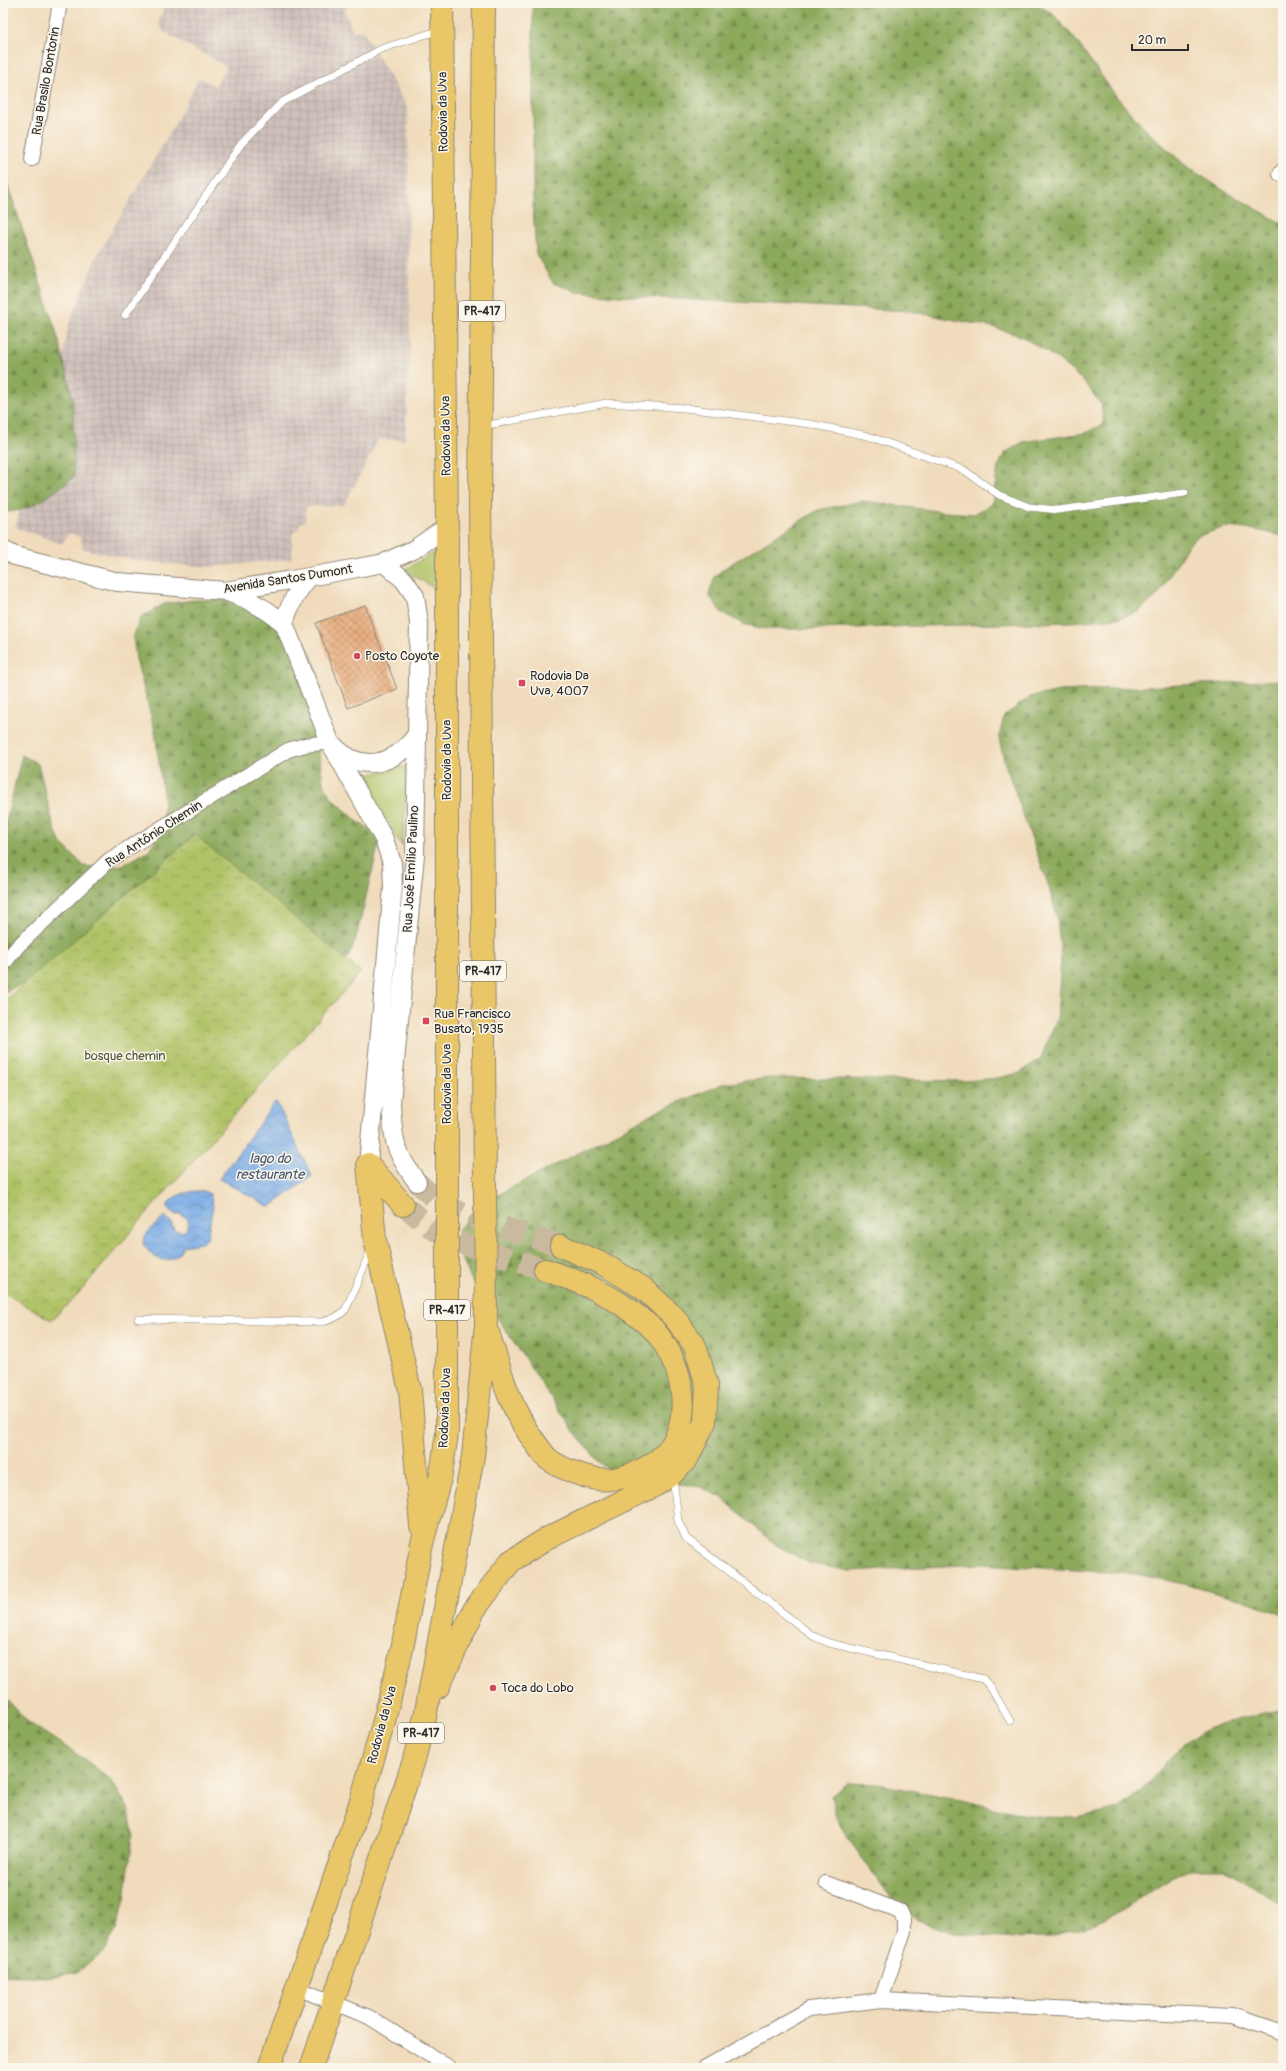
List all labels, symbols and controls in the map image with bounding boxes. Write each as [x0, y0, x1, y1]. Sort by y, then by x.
street label: Rua Brasilo Bontorin [29, 26, 63, 136]
scale bar [1132, 26, 1188, 52]
text: 20 m [1138, 33, 1167, 48]
street label: Rodovia da Uva [434, 72, 452, 152]
road number: PR-417 [459, 301, 505, 321]
street label: Rodovia da Uva [437, 396, 455, 476]
street label: Avenida Santos Dumont [222, 561, 355, 597]
place label: Posto Coyote [365, 648, 440, 664]
marker: Posto Coyote [352, 651, 362, 661]
place label: Rodovia Da Uva, 4007 [530, 668, 589, 699]
marker: Rodovia Da Uva, 4007 [517, 678, 527, 688]
street label: Rodovia da Uva [439, 720, 455, 800]
street label: Rua Antônio Chemin [103, 797, 205, 871]
street label: Rua José Emílio Paulino [400, 805, 422, 933]
road number: PR-417 [460, 961, 506, 981]
place label: Rua Francisco Busato, 1935 [434, 1006, 511, 1037]
marker: Rua Francisco Busato, 1935 [421, 1016, 431, 1026]
street label: Rodovia da Uva [439, 1044, 455, 1124]
park label: bosque chemin [84, 1048, 166, 1064]
water label: lago do restaurante [236, 1150, 306, 1183]
road number: PR-417 [424, 1300, 470, 1320]
street label: Rodovia da Uva [436, 1368, 454, 1448]
place label: Toca do Lobo [501, 1680, 574, 1696]
marker: Toca do Lobo [488, 1683, 498, 1693]
street label: Rodovia da Uva [364, 1684, 400, 1766]
road number: PR-417 [398, 1723, 444, 1743]

